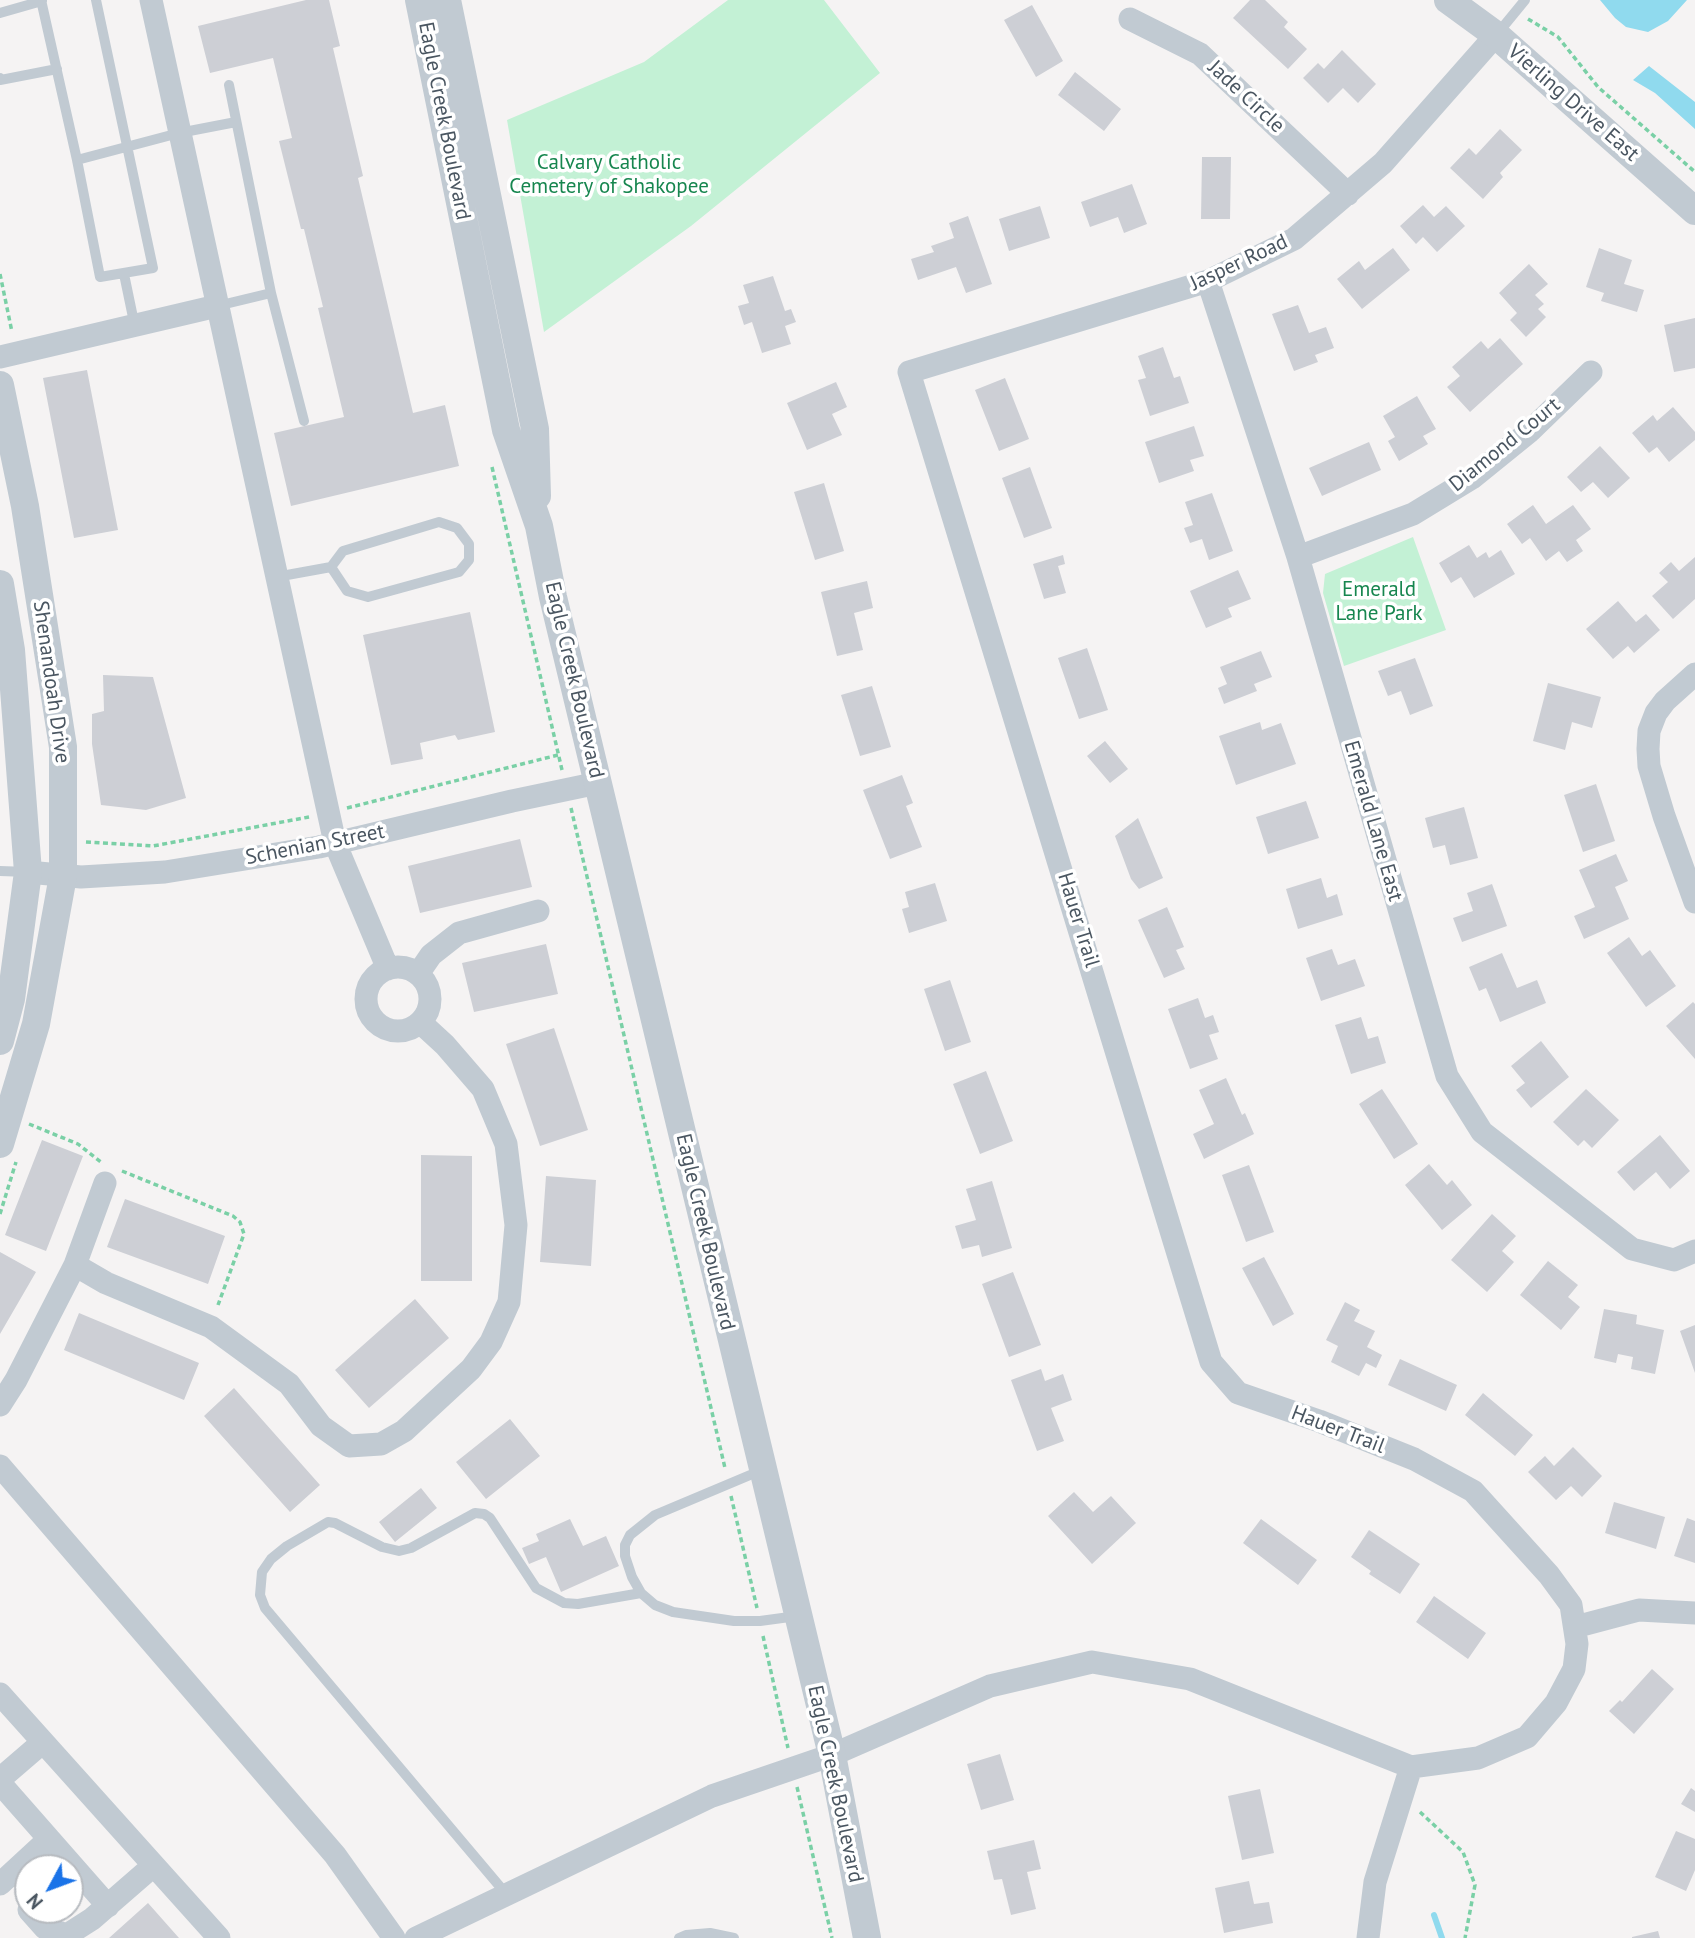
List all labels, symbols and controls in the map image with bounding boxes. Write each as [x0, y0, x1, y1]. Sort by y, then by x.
street label: Eagle Creek Boulevard [412, 20, 476, 222]
street label: Vierling Drive East [1502, 39, 1644, 167]
street label: Jade Circle [1203, 55, 1289, 139]
park label: Calvary Catholic Cemetery of Shakopee [509, 150, 709, 200]
street label: Jasper Road [1186, 229, 1292, 297]
street label: Diamond Court [1445, 393, 1565, 497]
park label: Emerald Lane Park [1335, 577, 1423, 627]
street label: Eagle Creek Boulevard [539, 579, 609, 781]
street label: Shenandoah Drive [27, 599, 75, 765]
street label: Emerald Lane East [1338, 738, 1408, 904]
street label: Schenian Street [243, 819, 387, 871]
street label: Hauer Trail [1052, 869, 1104, 971]
street label: Eagle Creek Boulevard [670, 1131, 740, 1333]
street label: Hauer Trail [1288, 1401, 1388, 1459]
street label: Eagle Creek Boulevard [802, 1683, 868, 1885]
north arrow [14, 1854, 84, 1924]
text: N [22, 1889, 48, 1914]

